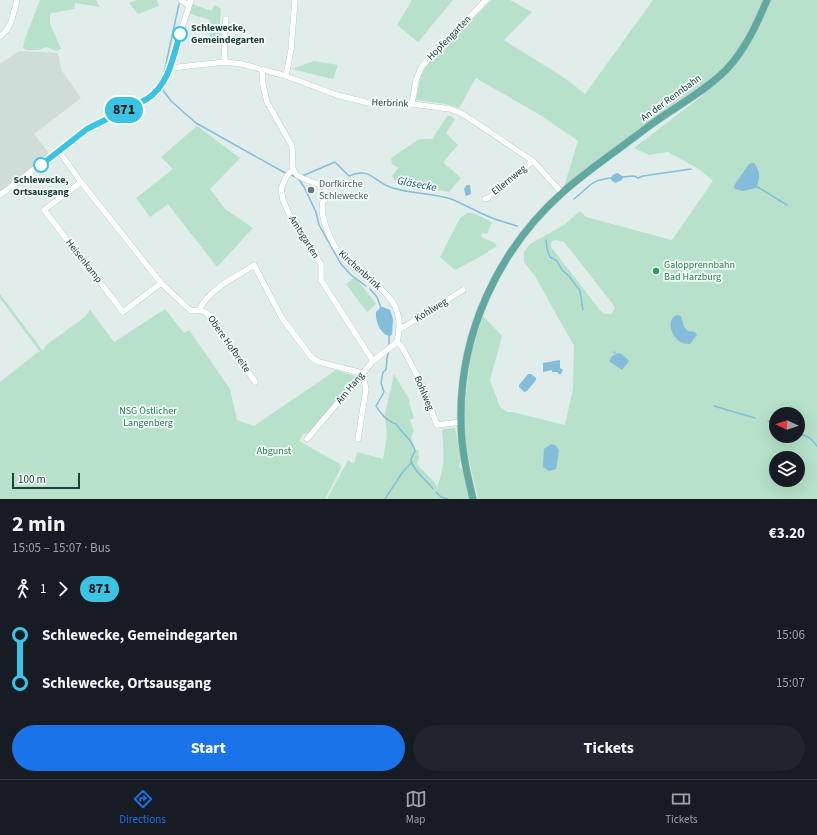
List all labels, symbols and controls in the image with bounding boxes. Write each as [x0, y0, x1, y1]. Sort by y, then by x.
street label: Hopfengarten [424, 12, 474, 64]
place label: Schlewecke, Gemeindegarten [191, 21, 265, 47]
marker: Schlewecke, Gemeindegarten [172, 26, 188, 42]
street label: An der Rennbahn [638, 71, 704, 125]
street label: Herbrink [371, 95, 409, 111]
line badge: 871 [101, 97, 147, 123]
text: 871 [113, 100, 135, 120]
marker: Schlewecke, Ortsausgang [33, 157, 49, 173]
street label: Ellernweg [489, 162, 529, 198]
place label: Schlewecke, Ortsausgang [13, 173, 70, 199]
water label: Gläsecke [396, 173, 438, 195]
place label: Dorfkirche Schlewecke [319, 177, 368, 203]
marker: Dorfkirche Schlewecke [306, 185, 316, 195]
street label: Amtsgarten [285, 213, 323, 261]
street label: Heisenkamp [62, 236, 106, 286]
street label: Kirchenbrink [335, 247, 385, 293]
place label: Galopprennbahn Bad Harzburg [664, 258, 735, 284]
marker: Galopprennbahn Bad Harzburg [651, 266, 661, 276]
street label: Kohlweg [412, 294, 450, 326]
street label: Obere Hofbreite [204, 313, 254, 375]
street label: Am Hang [332, 369, 368, 407]
street label: Bohlweg [410, 374, 438, 412]
park label: NSG Östlicher Langenberg [119, 404, 177, 430]
north arrow [769, 407, 805, 443]
map controls [769, 407, 805, 487]
park label: Abgunst [257, 444, 292, 458]
button: layers [769, 451, 805, 487]
scale bar [12, 471, 80, 490]
text: 100 m [18, 472, 46, 487]
text: 2 min [12, 508, 66, 540]
text: €3.20 [769, 523, 805, 544]
text: 15:05 – 15:07 · Bus [12, 539, 110, 557]
icon: walk [12, 578, 34, 600]
icon: forward [52, 578, 74, 600]
text: 871 [88, 579, 111, 599]
text: 1 [40, 580, 46, 598]
text: Schlewecke, Gemeindegarten [42, 625, 238, 646]
text: 15:06 [776, 626, 805, 644]
text: Schlewecke, Ortsausgang [42, 673, 211, 694]
text: 15:07 [776, 674, 805, 692]
button: Start [12, 725, 405, 771]
button: Tickets [413, 725, 805, 771]
tab: Directions [119, 788, 166, 827]
tab: Map [405, 788, 427, 827]
tab: Tickets [665, 788, 698, 827]

